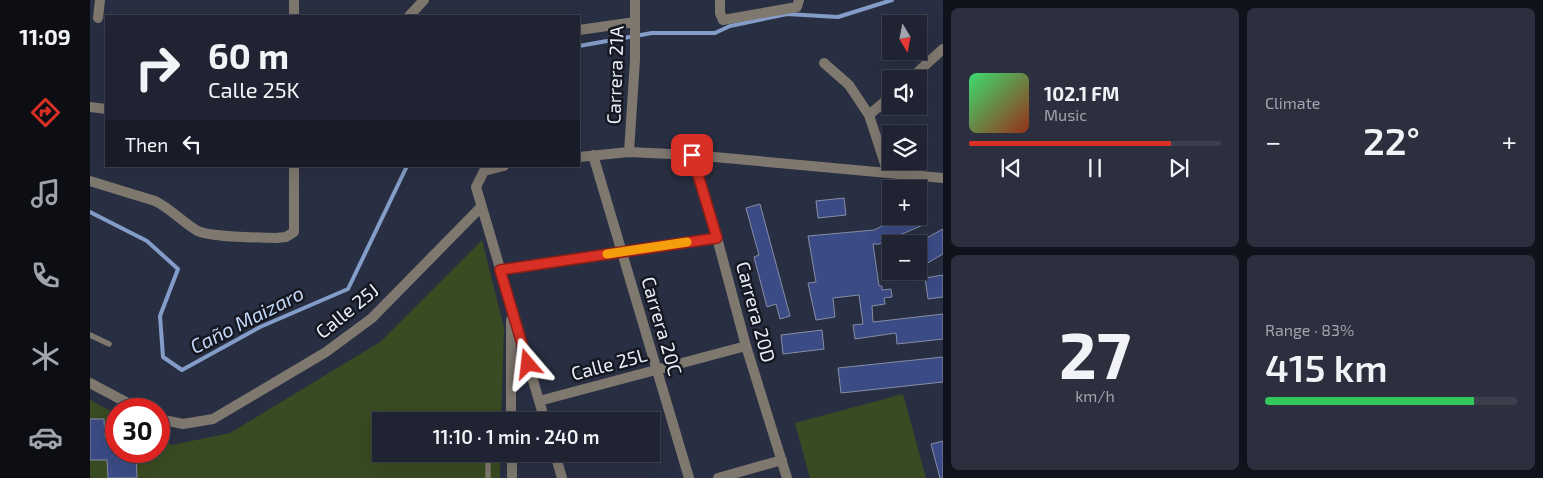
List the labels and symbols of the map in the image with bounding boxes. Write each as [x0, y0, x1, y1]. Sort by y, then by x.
north arrow [882, 15, 928, 60]
street label: Carrera 21A [601, 25, 628, 125]
pin [671, 134, 713, 176]
street label: Carrera 20D [732, 259, 781, 365]
street label: Carrera 20C [637, 274, 688, 378]
street label: Calle 25J [311, 278, 383, 343]
water label: Caño Maizaro [186, 280, 307, 358]
position arrow [501, 337, 553, 389]
street label: Calle 25L [568, 342, 650, 385]
speed limit sign: 30 [105, 398, 170, 463]

